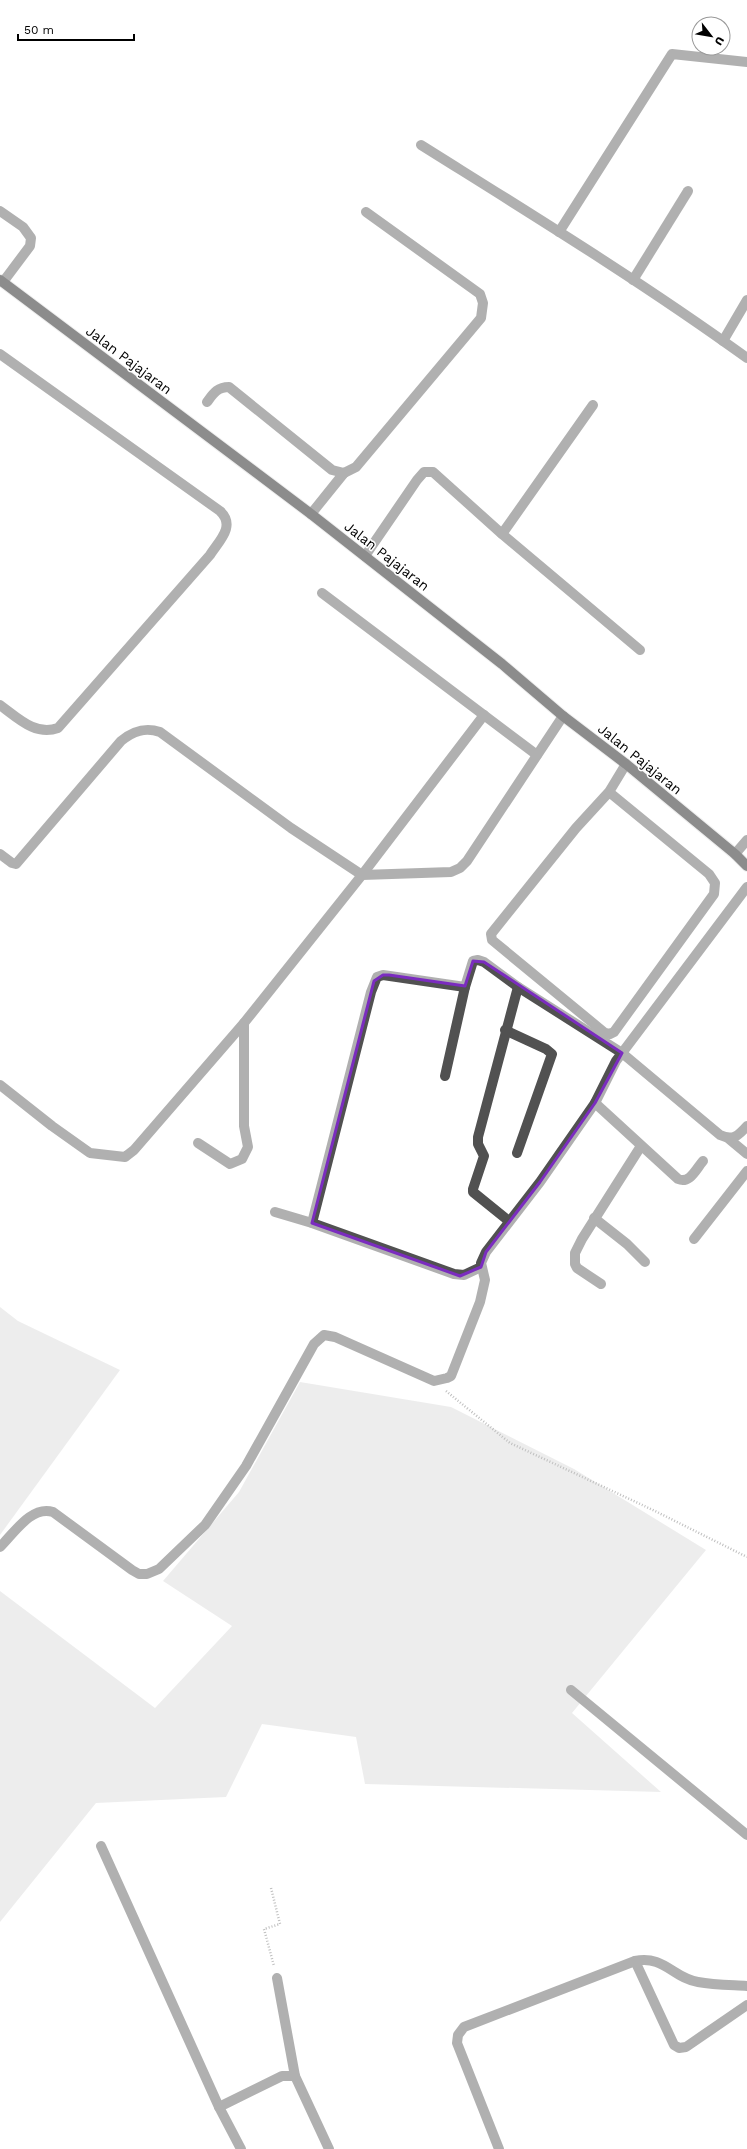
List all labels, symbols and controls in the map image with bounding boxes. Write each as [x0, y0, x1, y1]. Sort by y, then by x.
scale bar [18, 16, 134, 42]
north arrow [691, 16, 731, 56]
text: 50 m [24, 23, 54, 37]
text: U [711, 34, 727, 48]
street label: Jalan Pajajaran [83, 323, 175, 397]
street label: Jalan Pajajaran [341, 518, 433, 594]
street label: Jalan Pajajaran [595, 720, 685, 798]

